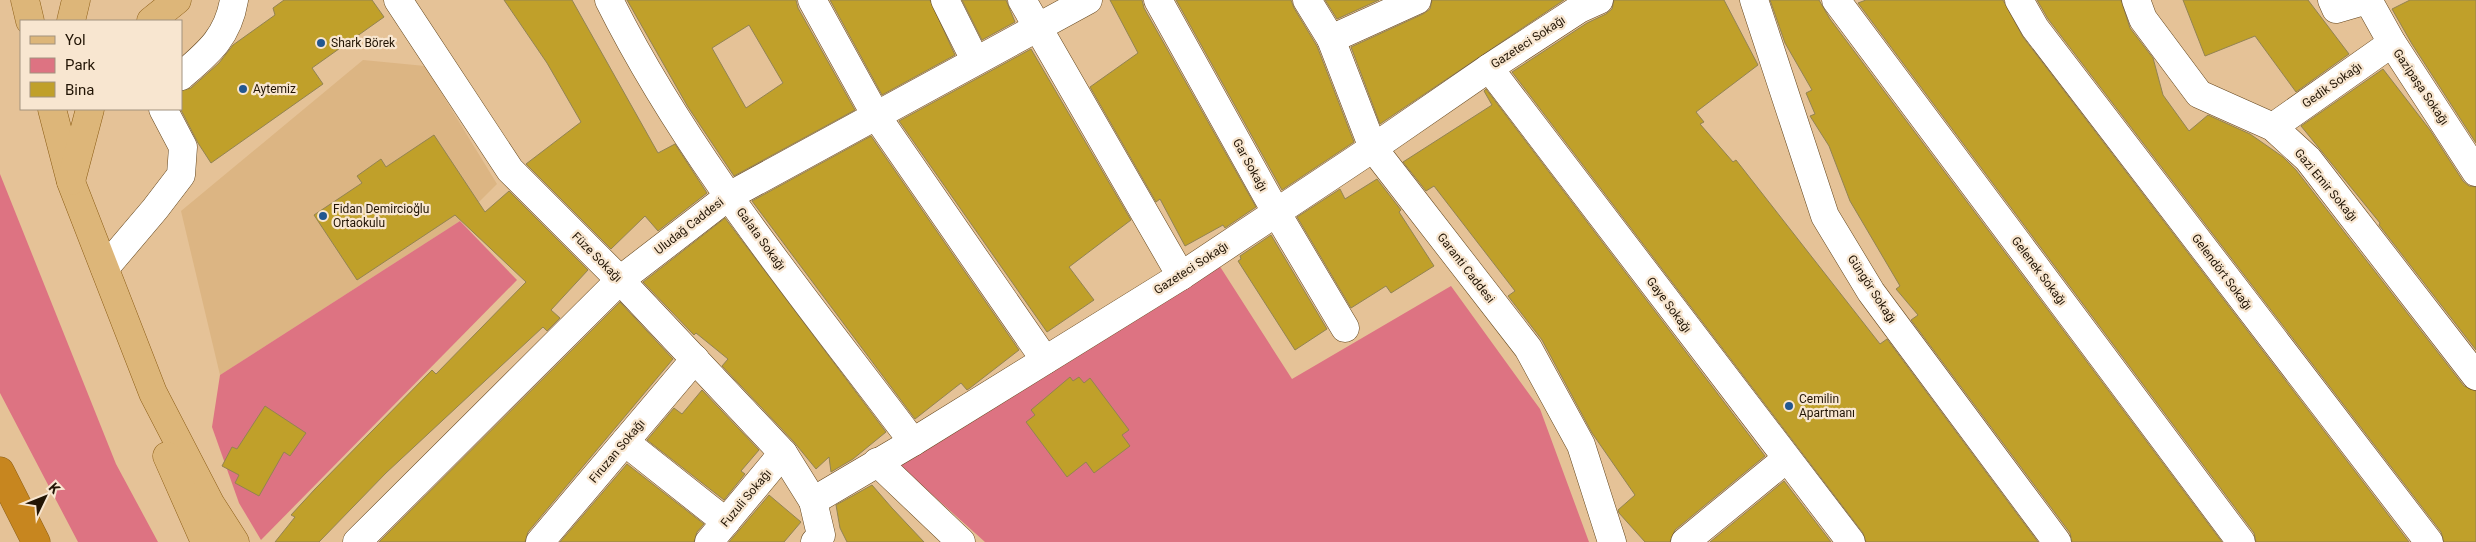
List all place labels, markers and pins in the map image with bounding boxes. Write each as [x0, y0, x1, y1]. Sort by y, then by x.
place label: Shark Börek [331, 36, 396, 50]
marker: Shark Börek [315, 37, 327, 49]
place label: Aytemiz [253, 82, 296, 96]
marker: Aytemiz [237, 83, 249, 95]
place label: Fidan Demircioğlu Ortaokulu [333, 202, 429, 230]
marker: Fidan Demircioğlu Ortaokulu [317, 210, 329, 222]
place label: Cemilin Apartmanı [1799, 392, 1855, 420]
marker: Cemilin Apartmanı [1783, 400, 1795, 412]

